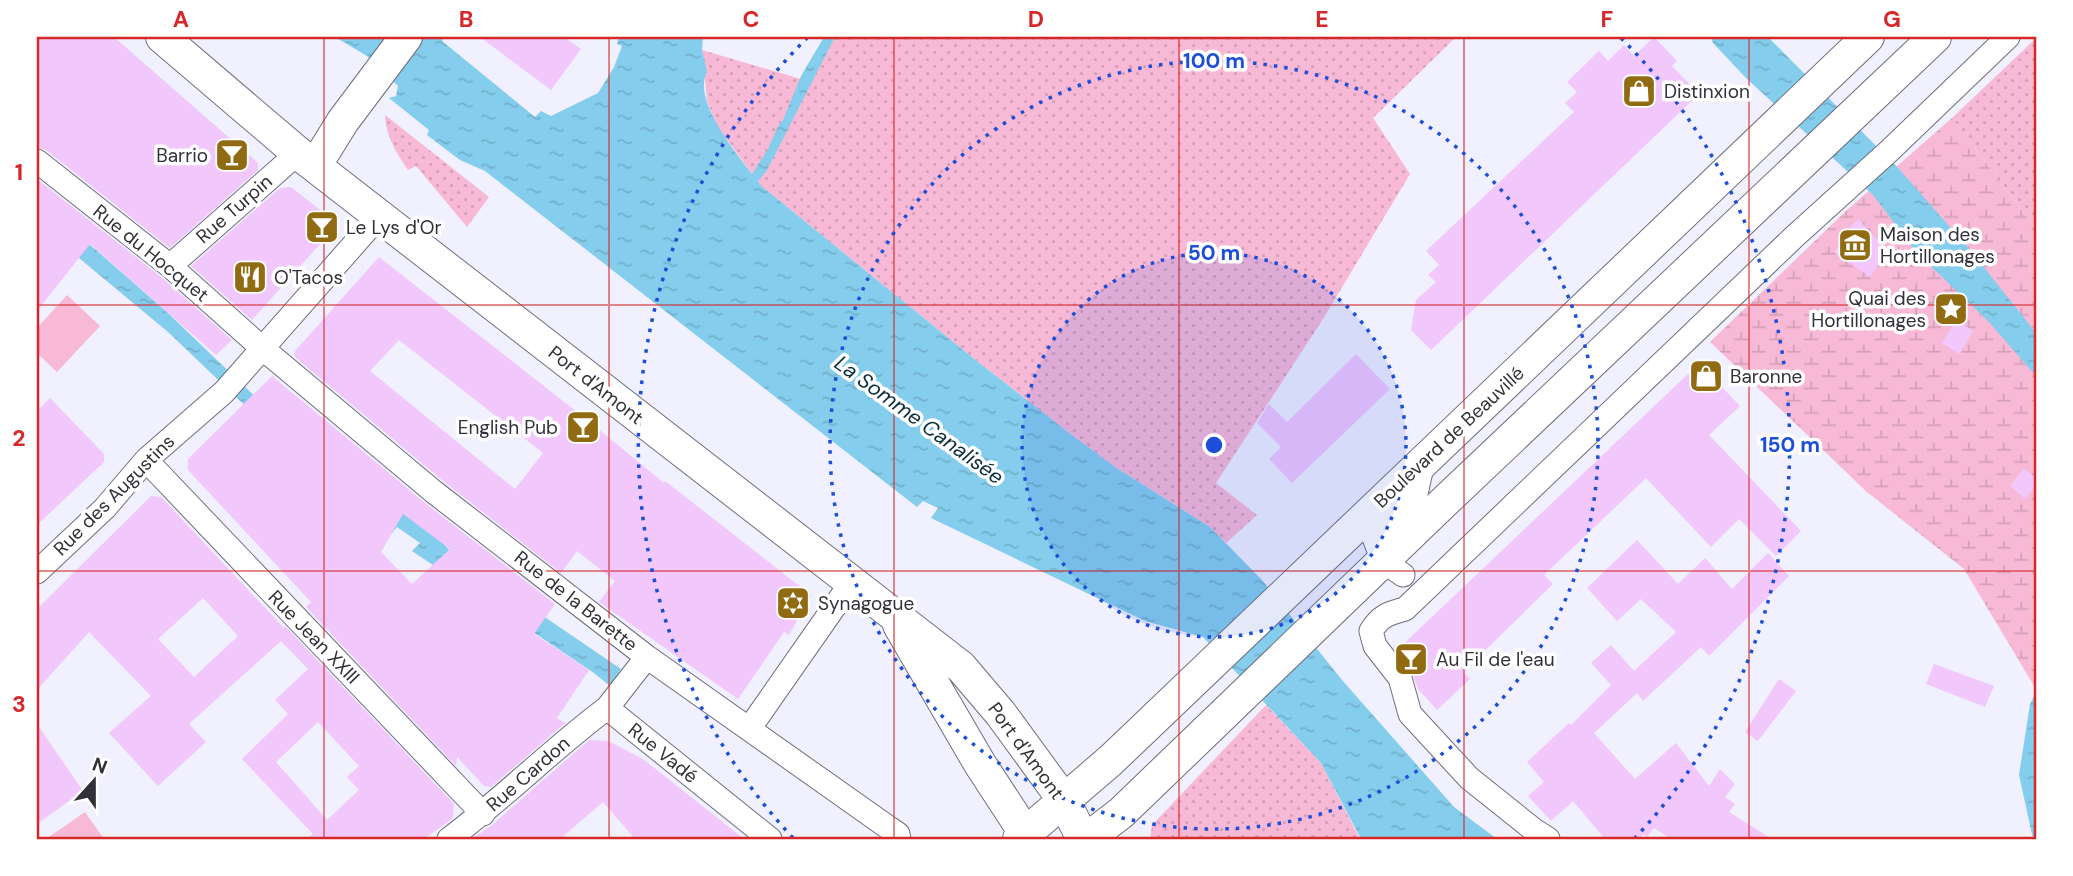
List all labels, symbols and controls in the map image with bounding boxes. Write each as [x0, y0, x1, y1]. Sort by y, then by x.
text: A [173, 4, 189, 34]
text: B [459, 4, 473, 34]
text: C [743, 4, 759, 34]
text: D [1028, 4, 1044, 34]
text: E [1315, 4, 1329, 34]
text: F [1601, 4, 1614, 34]
text: G [1883, 4, 1901, 34]
text: 100 m [1183, 47, 1245, 75]
shop icon: Distinxion [1620, 72, 1658, 110]
place label: Distinxion [1664, 79, 1750, 104]
bar icon: Barrio [213, 136, 251, 174]
place label: Barrio [156, 143, 208, 168]
text: 1 [15, 157, 23, 187]
street label: Rue Turpin [191, 169, 277, 249]
street label: Rue du Hocquet [88, 199, 214, 307]
bar icon: Le Lys d'Or [303, 208, 341, 246]
place label: Le Lys d'Or [346, 215, 442, 240]
place label: Maison des Hortillonages [1880, 222, 1995, 269]
museum icon: Maison des Hortillonages [1836, 226, 1874, 264]
text: 50 m [1188, 239, 1240, 267]
restaurant icon: O'Tacos [231, 258, 269, 296]
place label: O'Tacos [274, 265, 343, 290]
place label: Quai des Hortillonages [1811, 286, 1926, 333]
place icon: Quai des Hortillonages [1932, 290, 1970, 328]
street label: Port d'Amont [543, 340, 649, 430]
water label: La Somme Canalisée [829, 349, 1009, 491]
shop icon: Baronne [1687, 357, 1725, 395]
street label: Boulevard de Beauvillé [1368, 361, 1530, 513]
place label: Baronne [1730, 364, 1802, 389]
bar icon: English Pub [564, 408, 602, 446]
place label: English Pub [458, 415, 558, 440]
text: 2 [12, 423, 26, 453]
street label: Rue des Augustins [48, 429, 180, 561]
text: 150 m [1760, 431, 1820, 459]
centre of rings [1202, 433, 1226, 457]
street label: Rue de la Barette [509, 545, 643, 657]
synagogue icon: Synagogue [774, 584, 812, 622]
street label: Rue Jean XXIII [263, 585, 365, 689]
place label: Synagogue [818, 591, 914, 616]
bar icon: Au Fil de l'eau [1392, 640, 1430, 678]
place label: Au Fil de l'eau [1436, 647, 1555, 672]
text: 3 [12, 689, 26, 719]
street label: Port d'Amont [982, 697, 1070, 805]
street label: Rue Vadé [623, 717, 703, 789]
street label: Rue Cardon [481, 731, 575, 817]
north arrow [60, 746, 130, 816]
text: N [89, 751, 111, 780]

